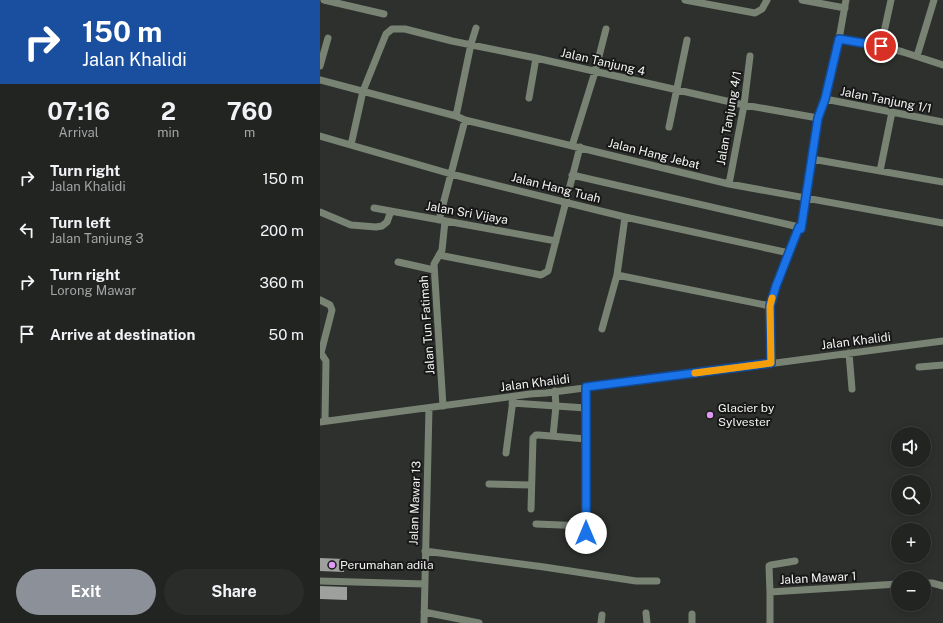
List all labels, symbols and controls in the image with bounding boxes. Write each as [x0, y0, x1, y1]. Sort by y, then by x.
text: 150 m [82, 15, 162, 48]
icon: right [16, 16, 68, 68]
pin [864, 29, 898, 63]
icon: arrive [870, 35, 892, 57]
street label: Jalan Tanjung 4 [559, 45, 647, 79]
text: Jalan Khalidi [82, 49, 187, 70]
street label: Jalan Tanjung 4/1 [714, 70, 744, 166]
street label: Jalan Tanjung 1/1 [839, 84, 933, 116]
text: 07:16 [47, 97, 110, 125]
text: 2 [161, 97, 176, 125]
text: 760 [227, 97, 273, 125]
text: Arrival [59, 125, 99, 140]
text: min [157, 125, 179, 140]
text: m [244, 125, 255, 140]
street label: Jalan Hang Jebat [607, 136, 702, 172]
text: Turn right [50, 162, 120, 179]
icon: right [16, 167, 38, 189]
text: 150 m [262, 170, 304, 187]
street label: Jalan Hang Tuah [510, 170, 602, 206]
text: Jalan Khalidi [50, 179, 126, 194]
street label: Jalan Sri Vijaya [425, 199, 509, 227]
text: Turn left [50, 214, 111, 231]
icon: left [16, 219, 38, 241]
text: 200 m [260, 222, 304, 239]
text: Jalan Tanjung 3 [50, 231, 144, 246]
text: Turn right [50, 266, 120, 283]
icon: right [16, 271, 38, 293]
text: 360 m [260, 274, 304, 291]
street label: Jalan Tun Fatimah [417, 275, 437, 375]
text: Lorong Mawar [50, 283, 136, 298]
icon: arrive [16, 323, 38, 345]
text: Arrive at destination [50, 326, 195, 343]
text: 50 m [269, 326, 304, 343]
street label: Jalan Khalidi [820, 330, 892, 352]
street label: Jalan Khalidi [499, 372, 571, 394]
place label: Glacier by Sylvester [718, 401, 775, 429]
marker: Glacier by Sylvester [705, 410, 715, 420]
map controls [891, 427, 931, 611]
button: sound [891, 427, 931, 467]
street label: Jalan Mawar 13 [407, 461, 423, 545]
button: search [891, 475, 931, 515]
position arrow [565, 512, 607, 554]
button: + [891, 523, 931, 563]
place label: Perumahan adila [340, 558, 434, 572]
marker: Perumahan adila [327, 560, 337, 570]
button: Exit [16, 569, 156, 615]
button: Share [164, 569, 304, 615]
street label: Jalan Mawar 1 [779, 569, 857, 587]
button: − [891, 571, 931, 611]

